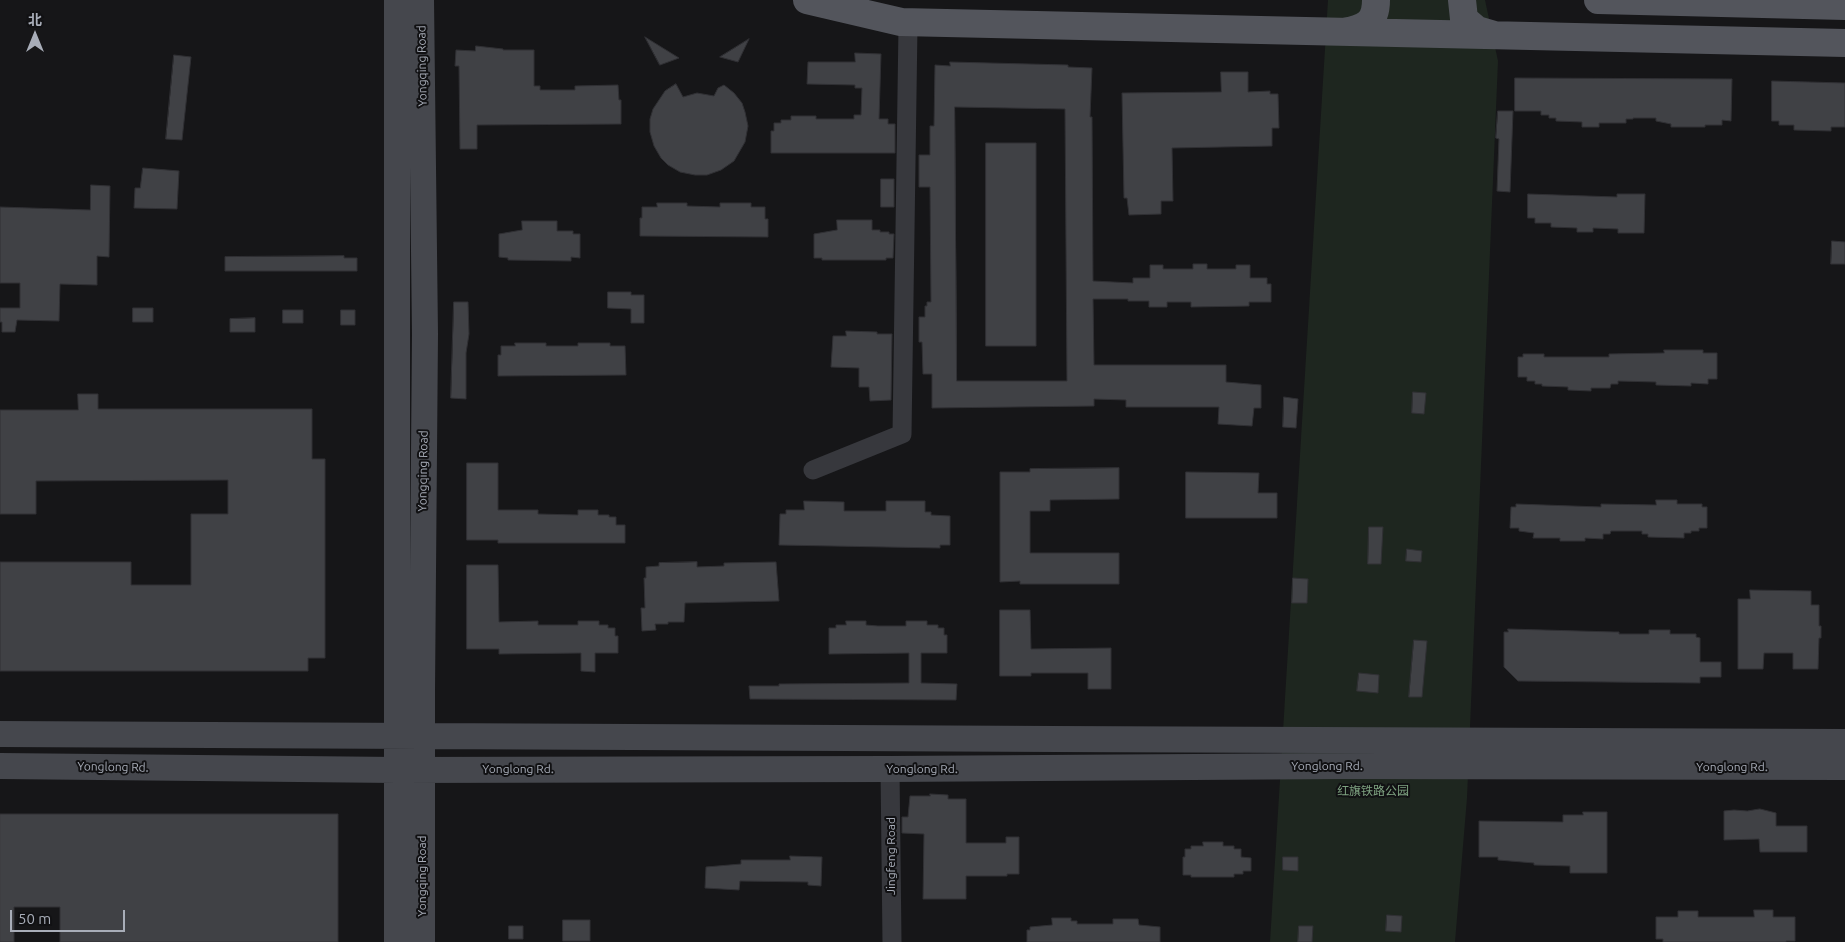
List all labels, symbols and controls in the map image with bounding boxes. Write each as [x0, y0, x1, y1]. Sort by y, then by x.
north arrow [10, 10, 60, 60]
text: 北 [28, 12, 42, 28]
street label: Yongqing Road [414, 25, 430, 107]
street label: Yongqing Road [415, 430, 431, 512]
street label: Yonglong Rd. [77, 759, 149, 775]
street label: Yonglong Rd. [1291, 759, 1363, 773]
street label: Yonglong Rd. [1696, 760, 1768, 774]
street label: Yonglong Rd. [482, 762, 554, 776]
street label: Yonglong Rd. [886, 762, 958, 776]
park label: 红旗铁路公园 [1337, 784, 1409, 798]
street label: Jingfeng Road [884, 817, 898, 895]
street label: Yongqing Road [415, 835, 429, 917]
scale bar [12, 900, 128, 932]
text: 50 m [18, 910, 51, 927]

